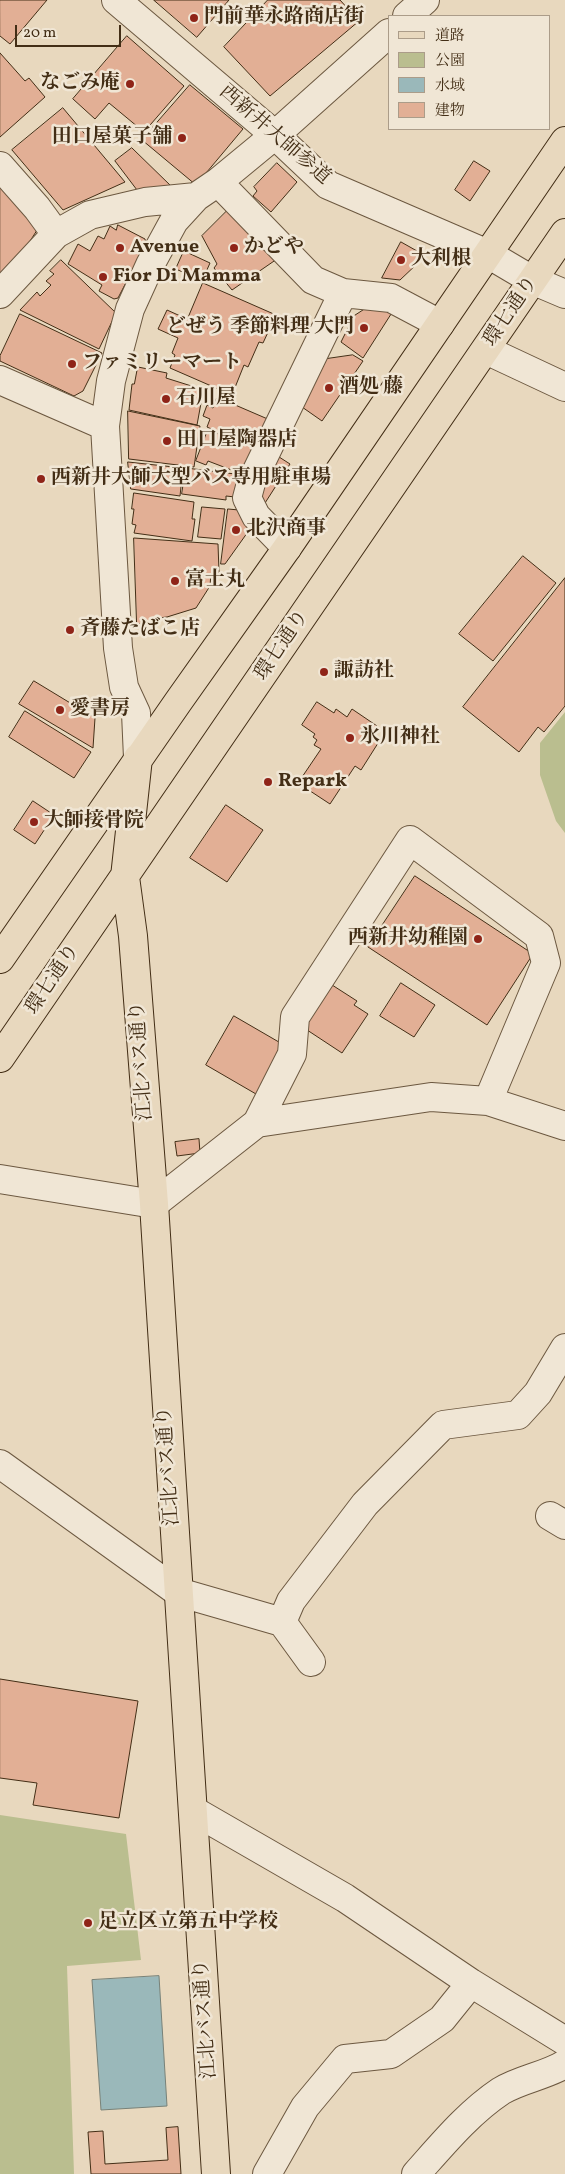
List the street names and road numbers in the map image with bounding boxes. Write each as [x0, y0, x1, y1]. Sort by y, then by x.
street label: 西新井大師参道 [213, 81, 335, 191]
street label: 環七通り [480, 272, 544, 352]
street label: 環七通り [251, 606, 315, 686]
street label: 環七通り [22, 940, 86, 1020]
street label: 江北バス通り [127, 1000, 159, 1122]
street label: 江北バス通り [154, 1405, 186, 1527]
street label: 江北バス通り [191, 1958, 223, 2080]

